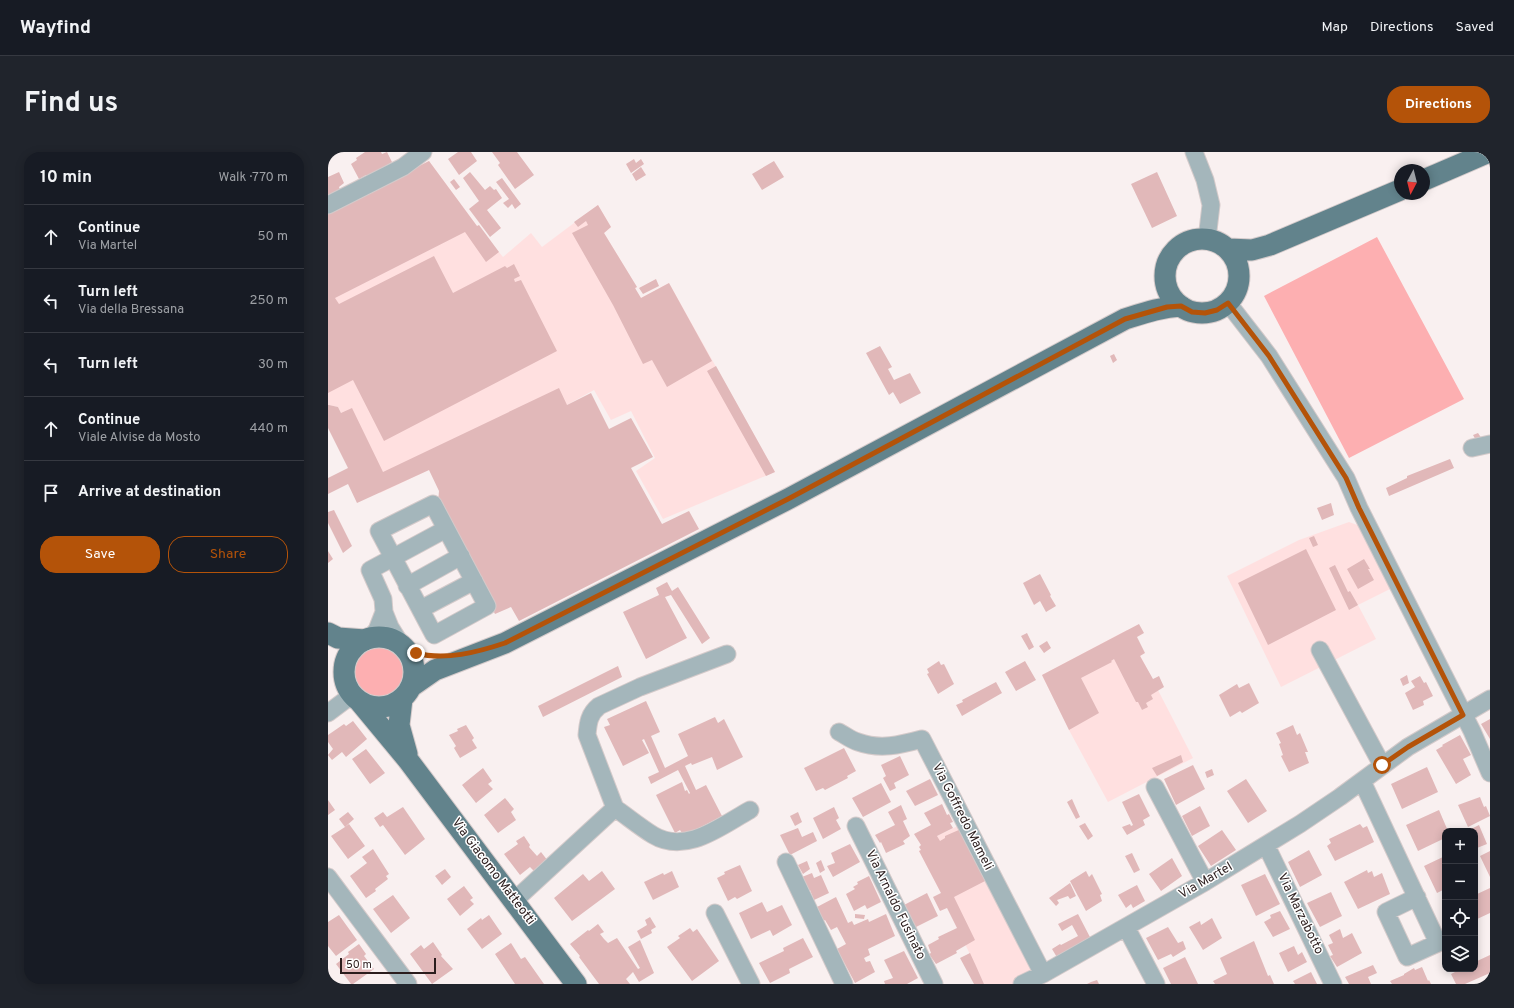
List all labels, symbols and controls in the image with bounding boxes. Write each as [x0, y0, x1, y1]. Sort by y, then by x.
text: Wayfind [20, 16, 91, 40]
text: Map [1322, 19, 1348, 36]
text: Directions [1370, 19, 1434, 36]
text: Saved [1456, 19, 1494, 36]
text: Find us [24, 86, 118, 122]
button: Directions [1387, 86, 1490, 123]
north arrow [1394, 164, 1430, 200]
text: 10 min [40, 167, 92, 189]
text: Walk · 770 m [219, 170, 288, 186]
text: Continue [78, 219, 140, 238]
icon: ahead [40, 226, 62, 248]
text: 50 m [258, 229, 288, 245]
text: Via Martel [78, 238, 137, 254]
text: Turn left [78, 283, 138, 302]
icon: left [40, 290, 62, 312]
text: 250 m [250, 293, 288, 309]
text: Via della Bressana [78, 302, 184, 318]
icon: left [40, 354, 62, 376]
text: Turn left [78, 355, 138, 374]
text: 30 m [258, 357, 288, 373]
text: Continue [78, 411, 140, 430]
icon: ahead [40, 418, 62, 440]
text: 440 m [249, 421, 288, 437]
text: Viale Alvise da Mosto [78, 430, 201, 446]
icon: arrive [40, 482, 62, 504]
text: Arrive at destination [78, 483, 221, 502]
button: Save [40, 536, 160, 573]
button: Share [168, 536, 288, 573]
route end [407, 644, 425, 662]
route start [1373, 756, 1391, 774]
street label: Via Goffredo Mameli [928, 761, 996, 873]
street label: Via Giacomo Matteotti [448, 815, 538, 929]
map controls [1442, 828, 1478, 972]
button: + [1442, 828, 1478, 864]
street label: Via Arnaldo Fusinato [862, 848, 928, 962]
street label: Via Martel [1176, 859, 1236, 903]
button: − [1442, 864, 1478, 900]
street label: Via Marzabotto [1273, 871, 1327, 957]
button: locate [1442, 900, 1478, 936]
button: layers [1442, 936, 1478, 972]
scale bar [340, 956, 436, 975]
text: 50 m [346, 958, 372, 972]

